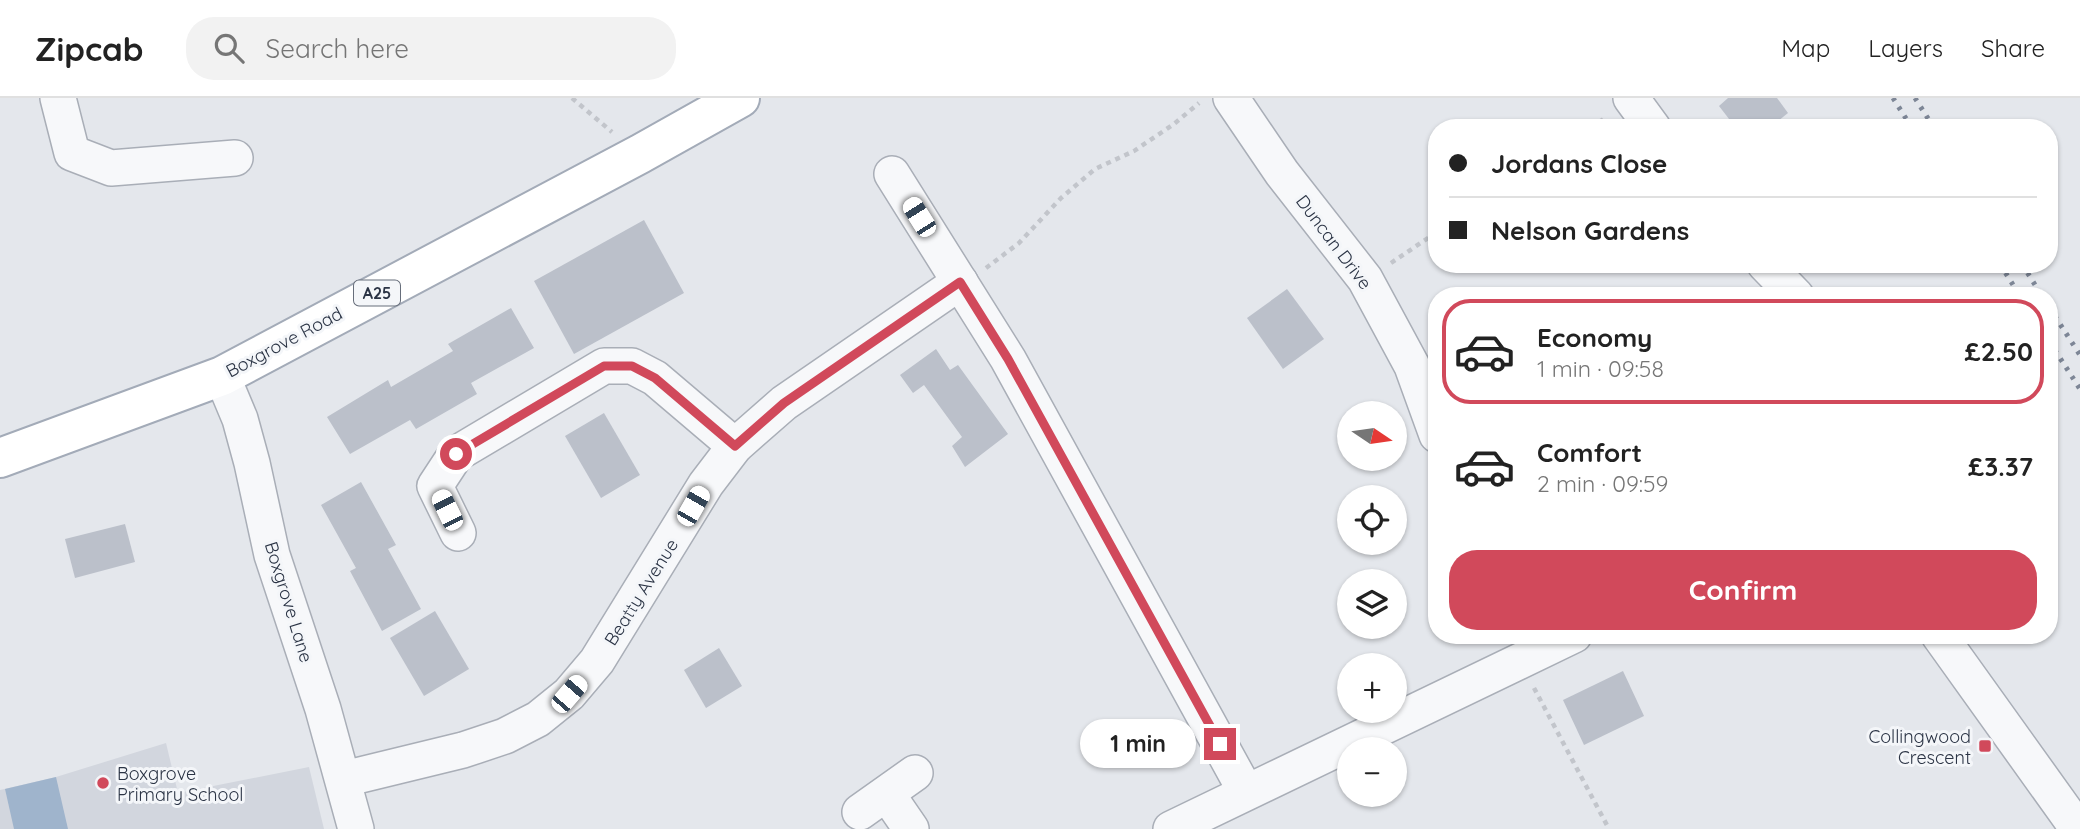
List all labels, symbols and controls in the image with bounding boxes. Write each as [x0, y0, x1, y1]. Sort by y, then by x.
search box [186, 17, 676, 80]
text: Zipcab [35, 28, 144, 69]
icon: search [210, 29, 248, 67]
text: Search here [266, 32, 409, 65]
text: Map [1781, 33, 1830, 63]
text: Layers [1868, 33, 1943, 63]
text: Share [1981, 33, 2045, 63]
text: Jordans Close [1491, 147, 1667, 180]
street label: Duncan Drive [1291, 190, 1377, 294]
car [899, 194, 940, 240]
text: Nelson Gardens [1491, 214, 1689, 247]
road number: A25 [354, 280, 400, 306]
street label: Boxgrove Road [222, 302, 346, 382]
icon: car [1453, 320, 1516, 383]
text: Economy [1537, 321, 1652, 354]
text: £2.50 [1965, 335, 2033, 368]
text: 1 min · 09:58 [1537, 354, 1664, 383]
north arrow [1337, 401, 1407, 471]
map controls [1337, 401, 1407, 807]
icon: car [1453, 435, 1516, 498]
text: Comfort [1537, 436, 1642, 469]
route start [440, 438, 472, 470]
text: £3.37 [1968, 450, 2033, 483]
text: 2 min · 09:59 [1537, 469, 1668, 498]
car [674, 483, 713, 529]
button: locate [1337, 485, 1407, 555]
car [429, 487, 466, 533]
street label: Beatty Avenue [599, 534, 683, 650]
street label: Boxgrove Lane [260, 539, 318, 665]
button: Confirm [1449, 550, 2037, 630]
button: layers [1337, 569, 1407, 639]
button: + [1337, 653, 1407, 723]
car [548, 671, 591, 717]
callout: 1 min [1080, 720, 1196, 768]
place label: Collingwood Crescent [1868, 725, 1971, 769]
route end [1204, 728, 1236, 760]
text: 1 min [1110, 729, 1166, 758]
button: − [1337, 737, 1407, 807]
marker: Collingwood Crescent [1977, 738, 1993, 754]
place label: Boxgrove Primary School [117, 762, 243, 806]
marker: Boxgrove Primary School [95, 775, 111, 791]

